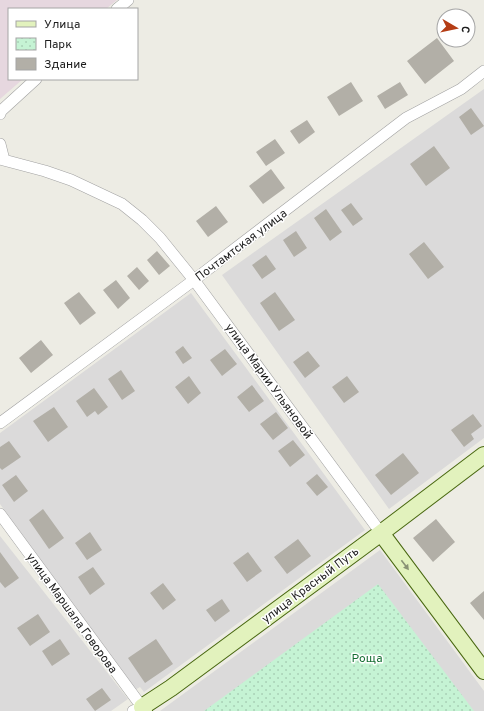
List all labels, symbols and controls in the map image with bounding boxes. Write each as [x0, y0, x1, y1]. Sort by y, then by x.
legend [8, 8, 138, 80]
north arrow [436, 8, 476, 48]
text: Улица [44, 17, 80, 33]
text: С [457, 25, 472, 34]
text: Парк [44, 37, 72, 53]
text: Здание [44, 57, 87, 73]
street label: Почтамтская улица [192, 206, 291, 286]
street label: улица Марии Ульяновой [221, 320, 316, 443]
street label: улица Красный Путь [259, 544, 362, 628]
street label: улица Маршала Говорова [22, 550, 120, 677]
one-way arrow [400, 559, 409, 570]
park label: Роща [351, 651, 383, 667]

